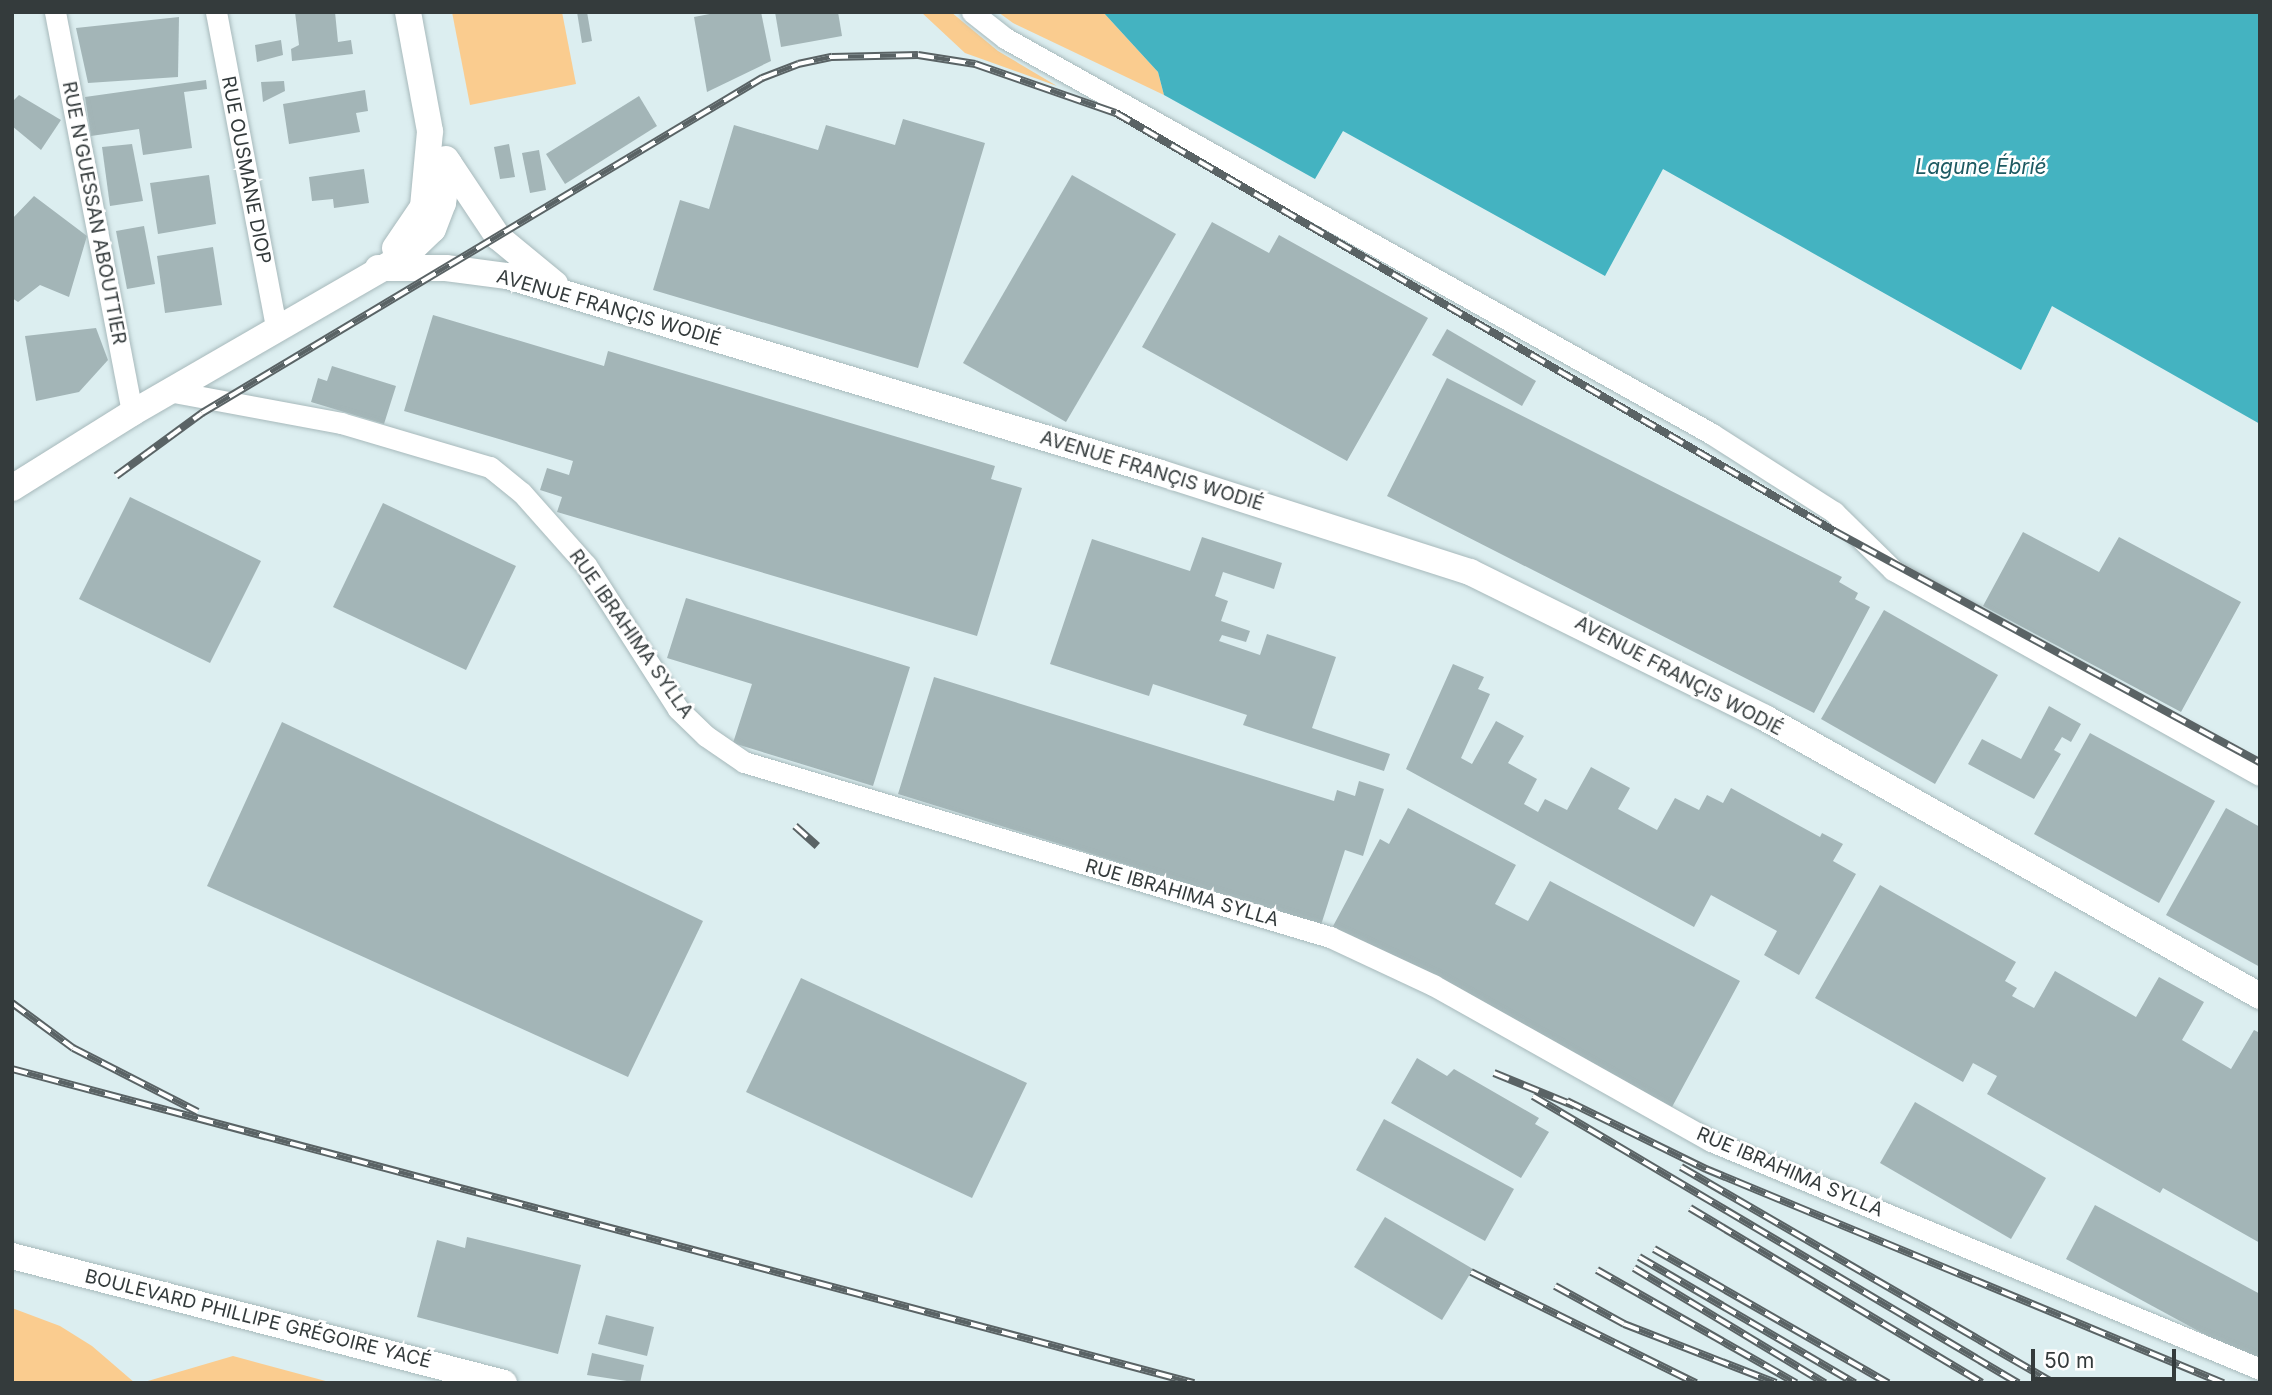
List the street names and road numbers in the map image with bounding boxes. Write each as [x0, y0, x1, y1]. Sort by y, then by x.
street label: RUE OUSMANE DIOP [217, 74, 275, 266]
street label: RUE N'GUESSAN ABOUTTIER [57, 80, 131, 346]
street label: AVENUE FRANÇIS WODIÉ [494, 265, 724, 351]
street label: AVENUE FRANÇIS WODIÉ [1038, 426, 1266, 516]
street label: RUE IBRAHIMA SYLLA [564, 545, 698, 723]
street label: AVENUE FRANÇIS WODIÉ [1571, 611, 1787, 741]
street label: RUE IBRAHIMA SYLLA [1082, 854, 1282, 932]
street label: RUE IBRAHIMA SYLLA [1693, 1122, 1887, 1222]
street label: BOULEVARD PHILLIPE GRÉGOIRE YACÉ [82, 1265, 434, 1373]

